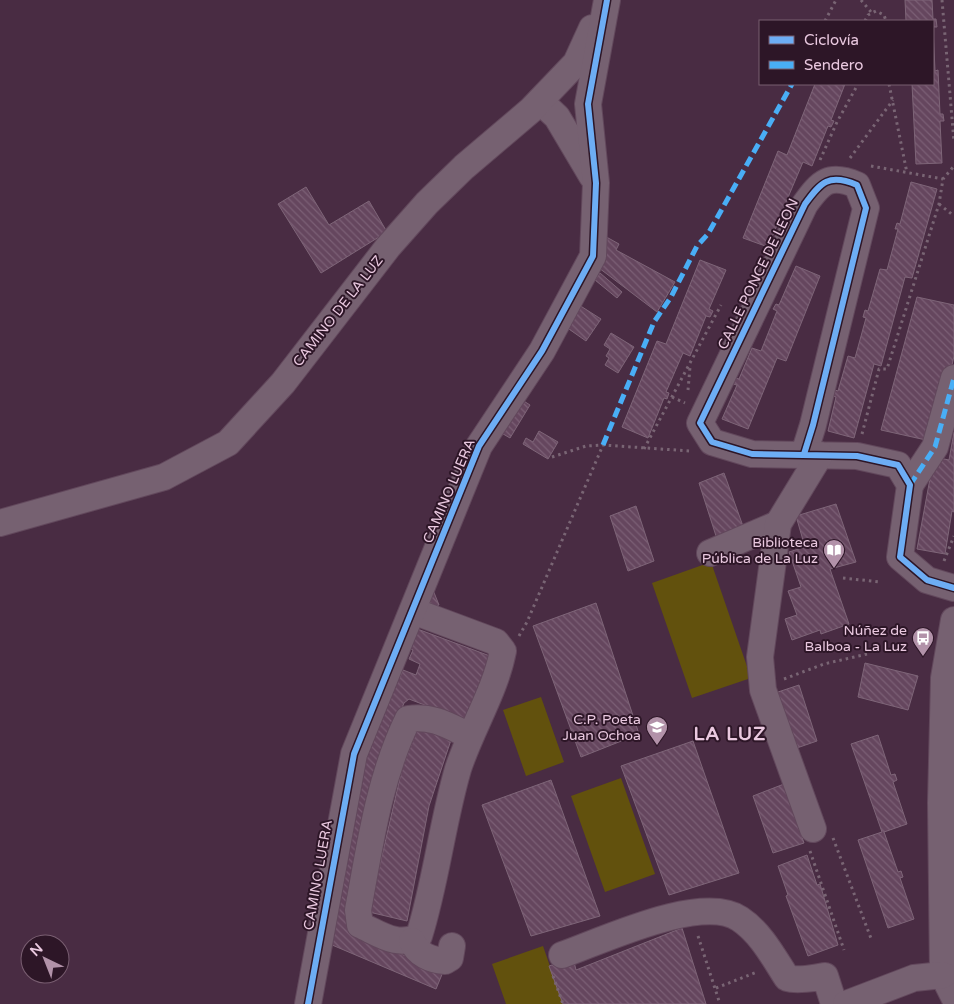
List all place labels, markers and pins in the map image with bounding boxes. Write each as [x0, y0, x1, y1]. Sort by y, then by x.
place label: Biblioteca Pública de La Luz [702, 534, 818, 567]
library icon: Biblioteca Pública de La Luz [822, 538, 846, 569]
place label: Núñez de Balboa - La Luz [805, 622, 907, 655]
bus stop icon: Núñez de Balboa - La Luz [911, 626, 935, 657]
place label: C.P. Poeta Juan Ochoa [562, 711, 641, 744]
school or university icon: C.P. Poeta Juan Ochoa [645, 715, 669, 746]

